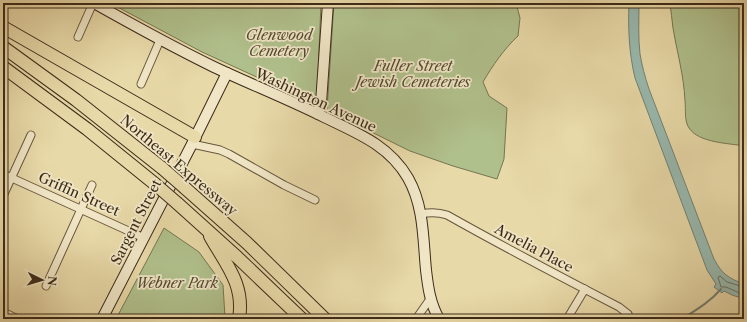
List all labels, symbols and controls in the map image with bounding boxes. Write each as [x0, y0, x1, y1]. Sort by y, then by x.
park label: Glenwood Cemetery [246, 26, 314, 60]
park label: Fuller Street Jewish Cemeteries [352, 57, 471, 91]
street label: Washington Avenue [251, 64, 380, 136]
street label: Northeast Expressway [117, 111, 241, 219]
street label: Griffin Street [36, 168, 122, 220]
street label: Sargent Street [107, 176, 165, 268]
street label: Amelia Place [491, 219, 577, 276]
north arrow [22, 260, 62, 300]
park label: Webner Park [136, 274, 219, 292]
text: N [45, 275, 59, 287]

